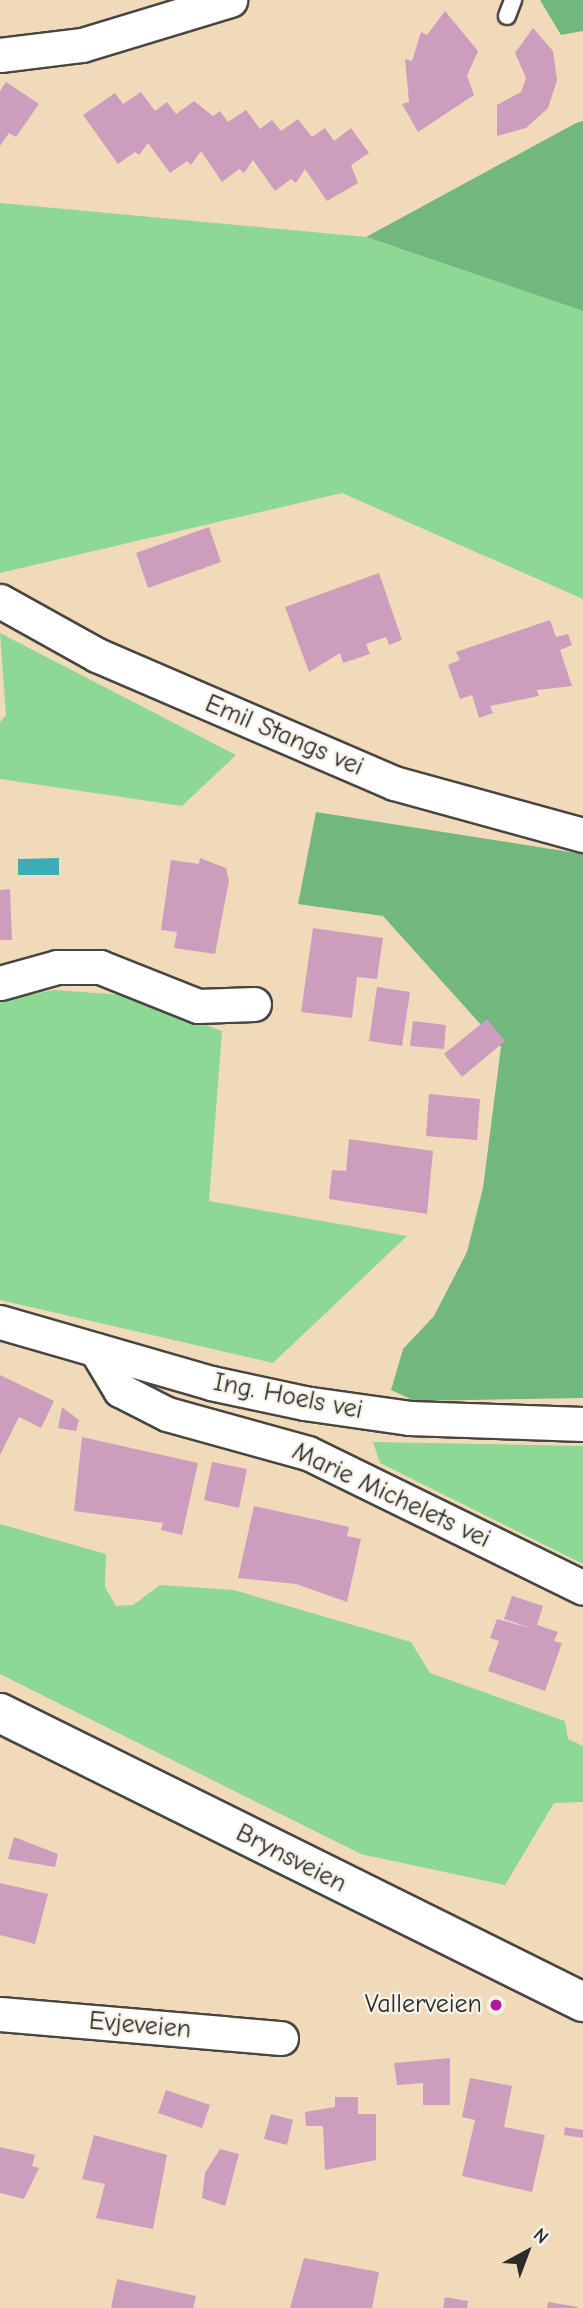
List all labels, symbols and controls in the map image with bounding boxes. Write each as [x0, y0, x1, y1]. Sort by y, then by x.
street label: Emil Stangs vei [200, 689, 368, 783]
street label: Ing. Hoels vei [211, 1367, 365, 1427]
street label: Marie Michelets vei [287, 1436, 495, 1556]
street label: Brynsveien [230, 1818, 352, 1900]
place label: Vallerveien [365, 1989, 482, 2021]
marker: Vallerveien [488, 1997, 504, 2013]
street label: Evjeveien [88, 2006, 192, 2046]
north arrow [492, 2217, 562, 2287]
text: N [529, 2224, 553, 2249]

